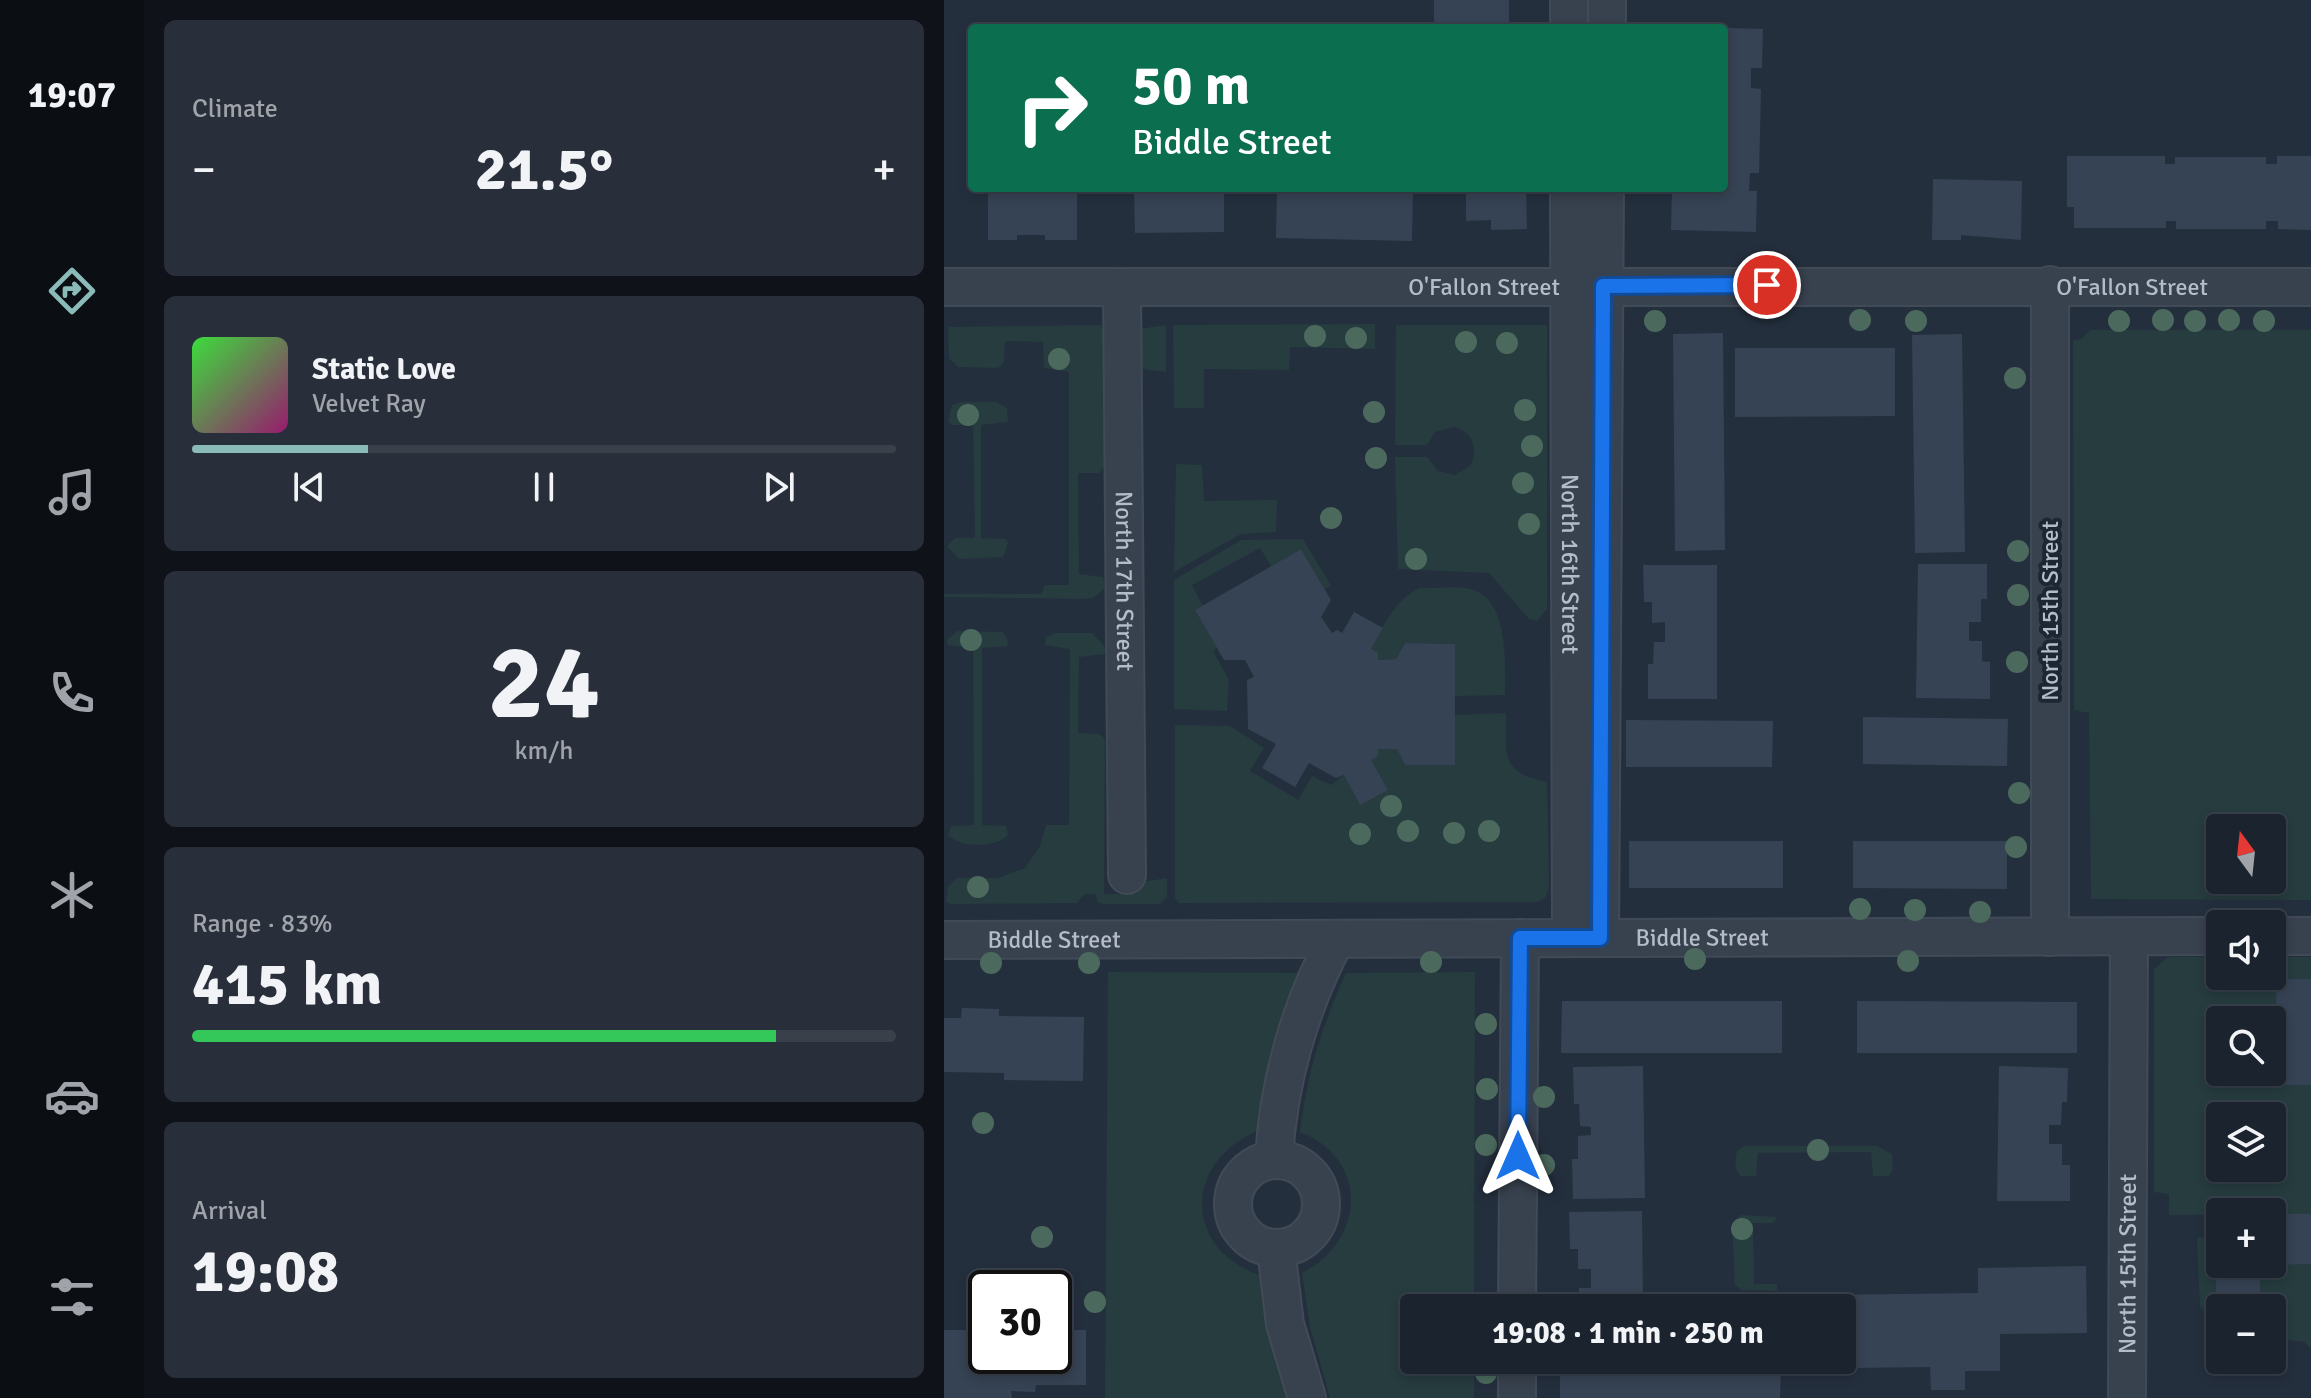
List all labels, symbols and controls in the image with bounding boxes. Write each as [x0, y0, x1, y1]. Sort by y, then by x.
text: 50 m [1132, 51, 1250, 120]
icon: right [1000, 56, 1104, 160]
text: 19:07 [28, 73, 116, 118]
text: Climate [192, 93, 278, 125]
text: Biddle Street [1132, 120, 1332, 165]
text: 21.5° [475, 133, 613, 207]
text: − [192, 143, 216, 197]
text: + [872, 143, 896, 197]
pin [1733, 251, 1801, 319]
icon: directions [44, 263, 100, 319]
icon: arrive [1745, 263, 1789, 307]
street label: O'Fallon Street [1408, 272, 1560, 302]
street label: O'Fallon Street [2056, 272, 2208, 302]
text: Static Love [312, 351, 456, 388]
text: Velvet Ray [312, 388, 426, 420]
icon: music [44, 464, 100, 520]
icon: previous [287, 465, 331, 509]
icon: pause [522, 465, 566, 509]
icon: next [757, 465, 801, 509]
street label: North 16th Street [1555, 474, 1585, 654]
street label: North 17th Street [1109, 491, 1140, 671]
street label: North 15th Street [2035, 521, 2065, 701]
text: 24 [488, 619, 600, 747]
icon: phone [44, 665, 100, 721]
text: km/h [515, 735, 573, 767]
north arrow [2206, 814, 2286, 894]
map controls [2206, 814, 2286, 1374]
icon: climate [44, 867, 100, 923]
text: Range · 83% [192, 908, 333, 940]
button: sound [2206, 910, 2286, 990]
street label: Biddle Street [1635, 922, 1769, 953]
street label: Biddle Street [987, 924, 1121, 955]
text: 415 km [192, 948, 382, 1022]
button: search [2206, 1006, 2286, 1086]
icon: car [44, 1068, 100, 1124]
button: layers [2206, 1102, 2286, 1182]
position arrow [1476, 1114, 1560, 1198]
street label: North 15th Street [2112, 1174, 2143, 1354]
text: Arrival [192, 1195, 267, 1227]
button: + [2206, 1198, 2286, 1278]
text: 19:08 [192, 1235, 339, 1309]
icon: filters [44, 1269, 100, 1325]
speed limit sign: 30 [968, 1270, 1072, 1374]
button: − [2206, 1294, 2286, 1374]
text: 19:08 · 1 min · 250 m [1492, 1315, 1764, 1352]

